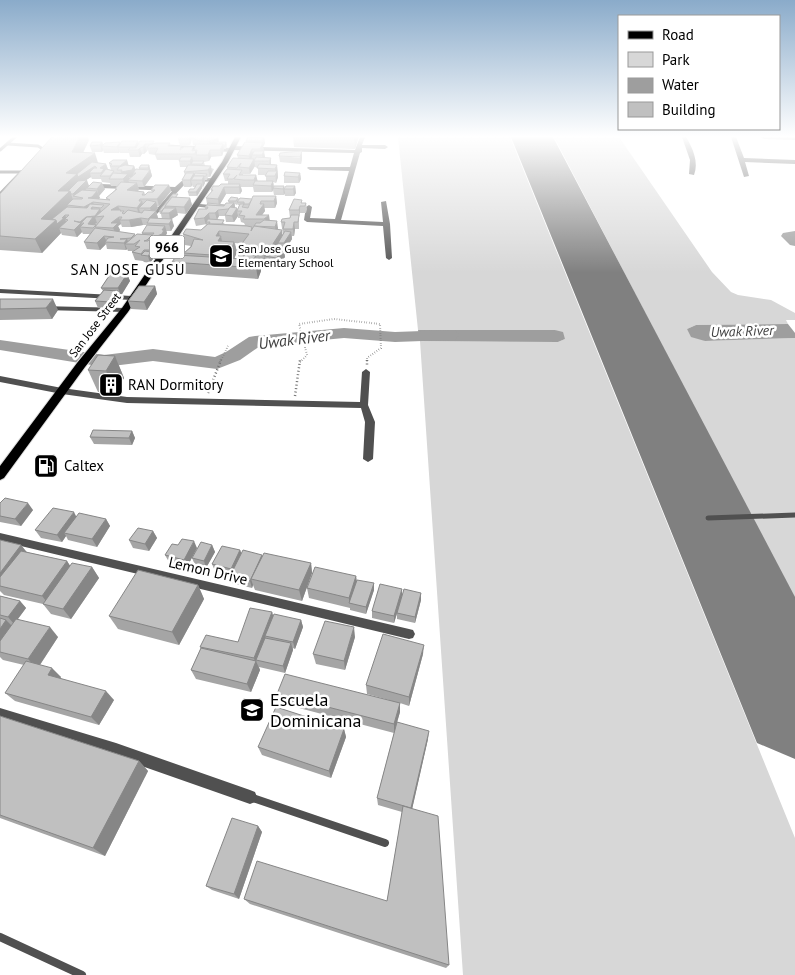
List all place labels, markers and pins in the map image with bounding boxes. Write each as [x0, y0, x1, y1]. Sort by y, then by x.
place label: San Jose Gusu Elementary School [238, 241, 334, 270]
school or university icon: San Jose Gusu Elementary School [208, 243, 234, 269]
building icon: RAN Dormitory [98, 372, 124, 398]
place label: RAN Dormitory [128, 375, 224, 394]
fuel station icon: Caltex [33, 453, 59, 479]
place label: Caltex [64, 456, 104, 475]
place label: Escuela Dominicana [270, 688, 361, 732]
school or university icon: Escuela Dominicana [239, 697, 265, 723]

